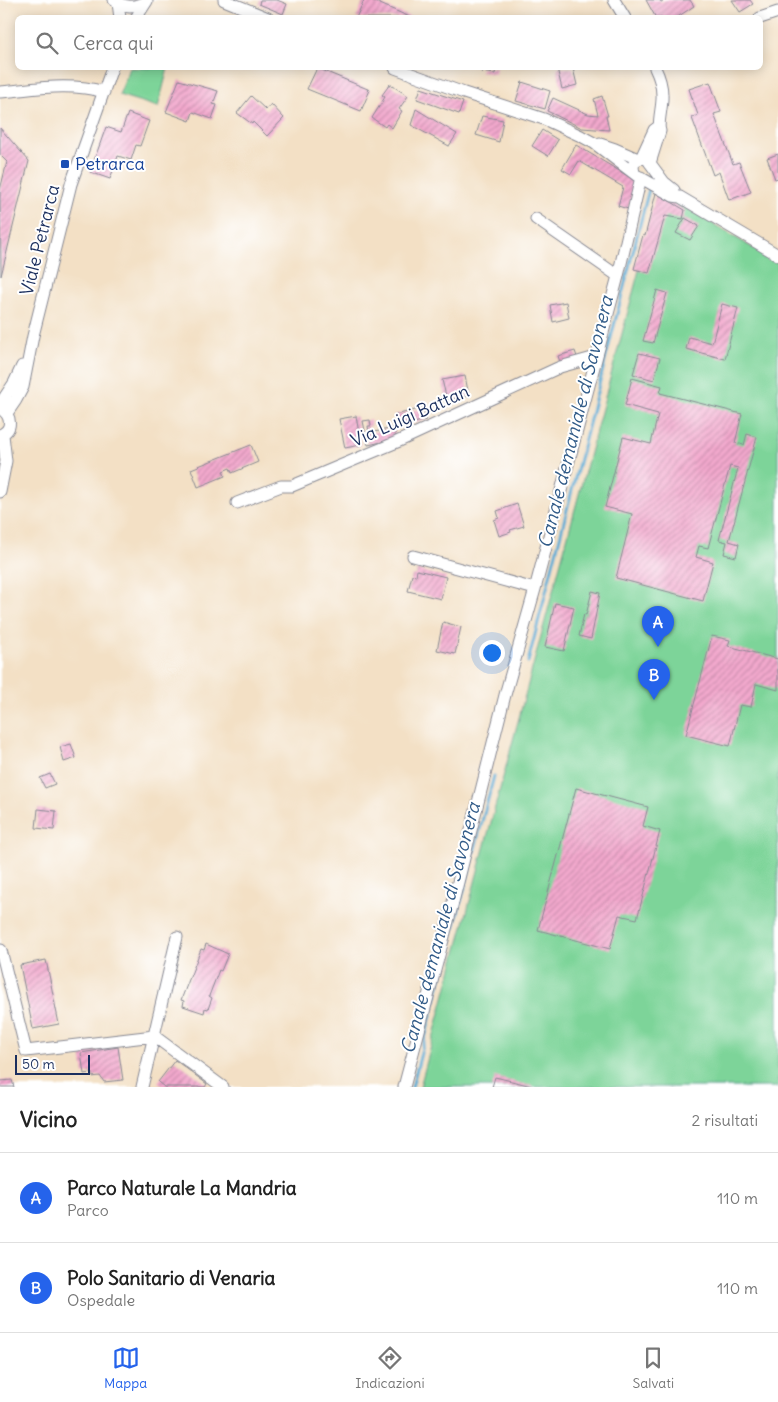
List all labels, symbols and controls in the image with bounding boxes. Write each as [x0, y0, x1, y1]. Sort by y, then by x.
search box [15, 15, 763, 70]
icon: search [33, 29, 61, 57]
text: Cerca qui [73, 31, 154, 55]
place label: Petrarca [75, 152, 145, 175]
marker: Petrarca [59, 158, 71, 170]
street label: Viale Petrarca [15, 182, 64, 298]
water label: Canale demaniale di Savonera [532, 292, 618, 551]
street label: Via Luigi Battan [347, 379, 473, 452]
pin: A [642, 606, 674, 647]
your location [479, 640, 505, 666]
pin: B [638, 659, 670, 700]
water label: Canale demaniale di Savonera [395, 799, 485, 1056]
scale bar [15, 1052, 90, 1075]
text: 50 m [22, 1055, 55, 1073]
text: Vicino [20, 1106, 77, 1133]
text: 2 risultati [692, 1110, 758, 1130]
text: Parco Naturale La Mandria [67, 1176, 297, 1200]
text: A [31, 1188, 41, 1208]
text: 110 m [717, 1188, 758, 1208]
text: Parco [67, 1200, 109, 1220]
text: Polo Sanitario di Venaria [67, 1266, 275, 1290]
text: B [31, 1278, 41, 1298]
text: 110 m [717, 1278, 758, 1298]
text: Ospedale [67, 1290, 135, 1310]
tab: Mappa [104, 1344, 147, 1392]
tab: Indicazioni [355, 1344, 425, 1392]
tab: Salvati [633, 1344, 674, 1392]

